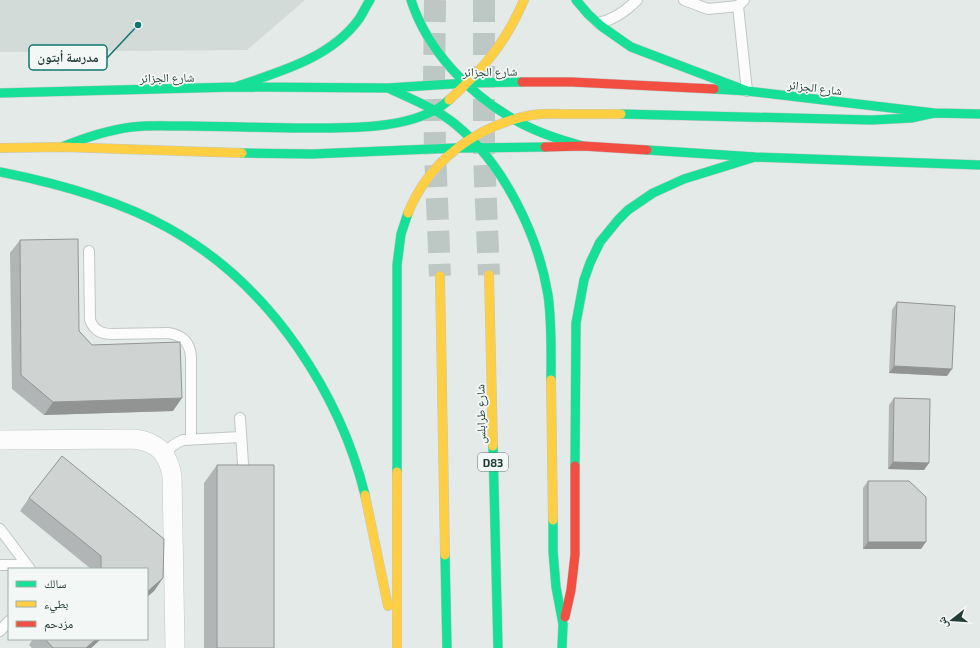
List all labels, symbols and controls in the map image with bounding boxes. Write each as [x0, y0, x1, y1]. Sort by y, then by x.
callout: مدرسة أبتون [29, 45, 107, 70]
text: مدرسة أبتون [37, 49, 99, 65]
street label: شارع الجزائر [462, 64, 518, 80]
street label: شارع الجزائر [139, 70, 195, 86]
street label: شارع الجزائر [786, 77, 843, 99]
street label: شارع طرابلس [472, 384, 490, 444]
road number: D83 [478, 453, 508, 471]
legend [8, 568, 148, 640]
text: سالك [44, 576, 66, 590]
text: بطيء [44, 596, 68, 614]
north arrow [932, 600, 972, 640]
text: ش [934, 615, 952, 631]
text: مزدحم [44, 616, 73, 632]

